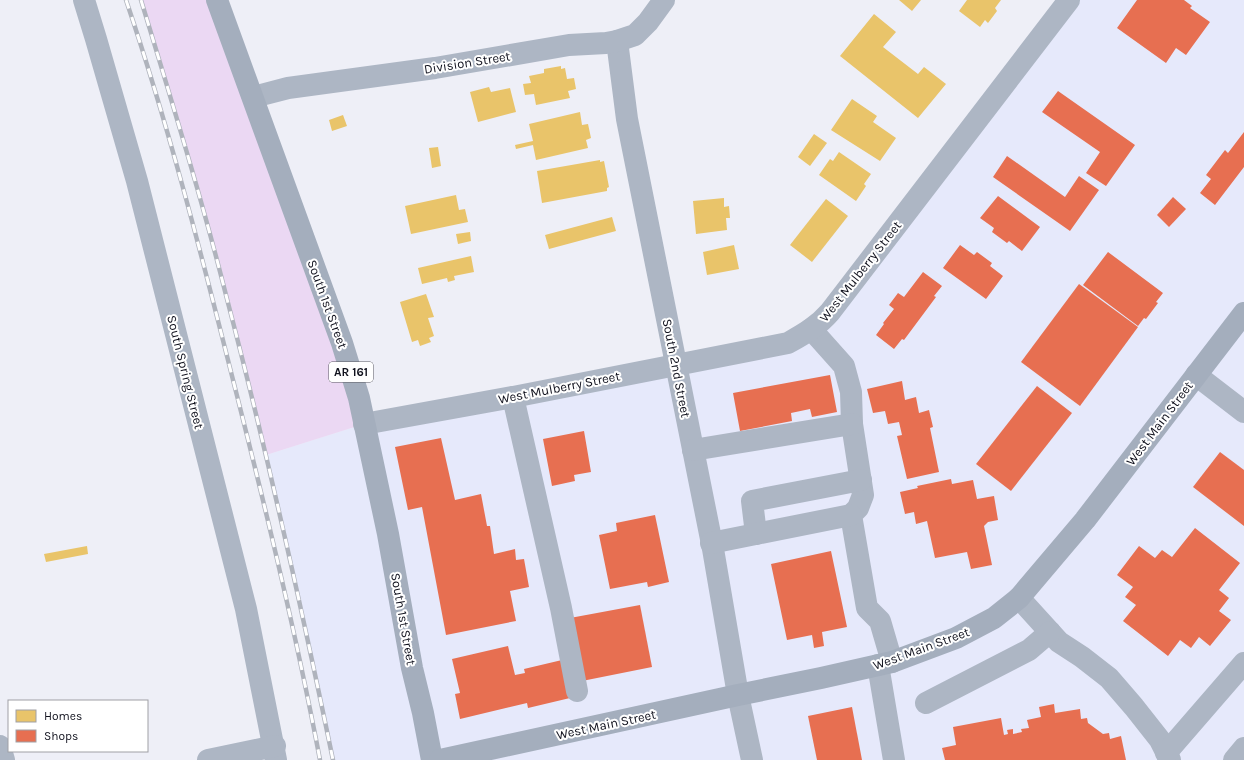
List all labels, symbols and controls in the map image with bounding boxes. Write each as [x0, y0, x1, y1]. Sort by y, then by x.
street label: Division Street [423, 48, 511, 77]
street label: West Mulberry Street [816, 218, 904, 325]
street label: South 1st Street [305, 258, 351, 351]
street label: South Spring Street [164, 314, 207, 431]
street label: South 2nd Street [660, 317, 693, 419]
road number: AR 161 [329, 362, 373, 382]
street label: West Mulberry Street [497, 368, 621, 407]
street label: West Main Street [1123, 378, 1196, 468]
street label: South 1st Street [388, 572, 419, 667]
street label: West Main Street [871, 624, 971, 673]
legend [8, 700, 148, 752]
street label: West Main Street [555, 707, 657, 742]
text: Homes [44, 709, 82, 723]
text: Shops [44, 729, 78, 743]

